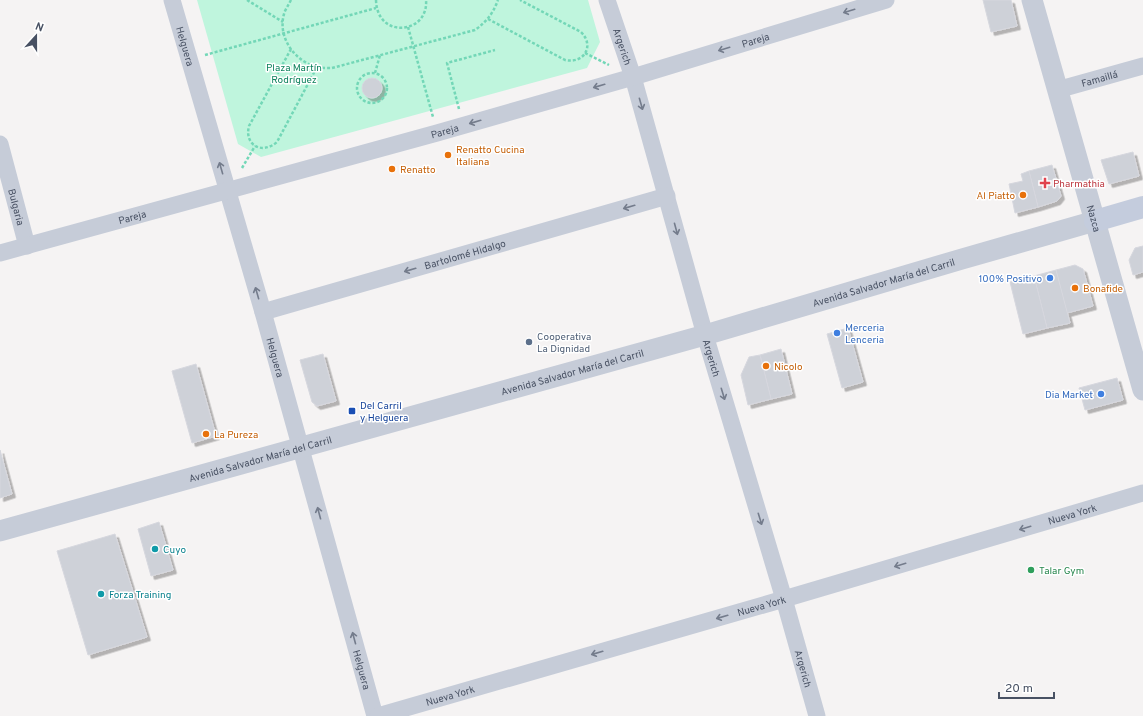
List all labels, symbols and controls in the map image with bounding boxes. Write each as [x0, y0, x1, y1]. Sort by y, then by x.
one-way arrow [842, 8, 855, 15]
north arrow [16, 16, 56, 56]
text: N [33, 20, 45, 36]
street label: Helguera [172, 25, 196, 68]
street label: Argerich [609, 27, 634, 67]
street label: Pareja [740, 31, 771, 52]
one-way arrow [718, 46, 731, 53]
park label: Plaza Martín Rodríguez [266, 62, 322, 87]
street label: Famaillá [1080, 68, 1119, 91]
one-way arrow [593, 83, 606, 90]
one-way arrow [638, 97, 645, 110]
one-way arrow [468, 119, 481, 126]
street label: Pareja [430, 122, 460, 142]
place label: Renatto Cucina Italiana [456, 144, 524, 169]
marker: Renatto Cucina Italiana [443, 150, 453, 160]
one-way arrow [217, 162, 224, 175]
marker: Renatto [387, 164, 397, 174]
place label: Renatto [400, 164, 436, 177]
marker: Pharmathia [1040, 178, 1050, 188]
place label: Pharmathia [1053, 178, 1105, 191]
street label: Bulgaria [4, 187, 26, 227]
place label: Al Piatto [976, 190, 1015, 203]
marker: Al Piatto [1018, 190, 1028, 200]
one-way arrow [623, 204, 636, 211]
street label: Nazca [1083, 204, 1103, 234]
street label: Pareja [117, 208, 148, 228]
one-way arrow [673, 222, 680, 235]
street label: Bartolomé Hidalgo [423, 238, 508, 273]
street label: Avenida Salvador María del Carril [811, 256, 957, 311]
one-way arrow [404, 267, 417, 274]
place label: 100% Positivo [979, 273, 1042, 286]
marker: 100% Positivo [1045, 273, 1055, 283]
marker: Bonafide [1070, 283, 1080, 293]
place label: Bonafide [1083, 283, 1123, 296]
one-way arrow [253, 287, 260, 300]
place label: Merceria Lenceria [845, 322, 884, 347]
marker: Merceria Lenceria [832, 328, 842, 338]
place label: Cooperativa La Dignidad [537, 331, 591, 356]
street label: Helguera [262, 336, 286, 379]
marker: Cooperativa La Dignidad [524, 337, 534, 347]
street label: Argerich [699, 338, 722, 379]
street label: Avenida Salvador María del Carril [500, 347, 646, 399]
marker: Nicolo [761, 361, 771, 371]
place label: Nicolo [774, 361, 803, 374]
one-way arrow [720, 388, 727, 401]
place label: Dia Market [1045, 389, 1093, 402]
marker: Dia Market [1096, 389, 1106, 399]
place label: Del Carril y Helguera [360, 400, 408, 425]
marker: Del Carril y Helguera [347, 406, 357, 416]
marker: La Pureza [201, 429, 211, 439]
place label: La Pureza [214, 429, 258, 442]
street label: Avenida Salvador María del Carril [188, 434, 334, 486]
street label: Nueva York [1047, 502, 1099, 529]
one-way arrow [315, 506, 322, 519]
one-way arrow [757, 512, 764, 525]
one-way arrow [1019, 525, 1032, 532]
marker: Cuyo [150, 544, 160, 554]
place label: Cuyo [163, 544, 186, 557]
one-way arrow [894, 562, 907, 569]
marker: Talar Gym [1026, 565, 1036, 575]
place label: Talar Gym [1039, 565, 1084, 578]
marker: Forza Training [96, 589, 106, 599]
place label: Forza Training [109, 589, 171, 602]
street label: Nueva York [736, 594, 788, 620]
one-way arrow [716, 614, 729, 621]
one-way arrow [349, 632, 357, 645]
street label: Helguera [349, 649, 372, 691]
street label: Argerich [791, 649, 814, 689]
one-way arrow [591, 650, 604, 657]
scale bar [999, 674, 1054, 700]
text: 20 m [1005, 681, 1033, 697]
street label: Nueva York [425, 683, 476, 710]

